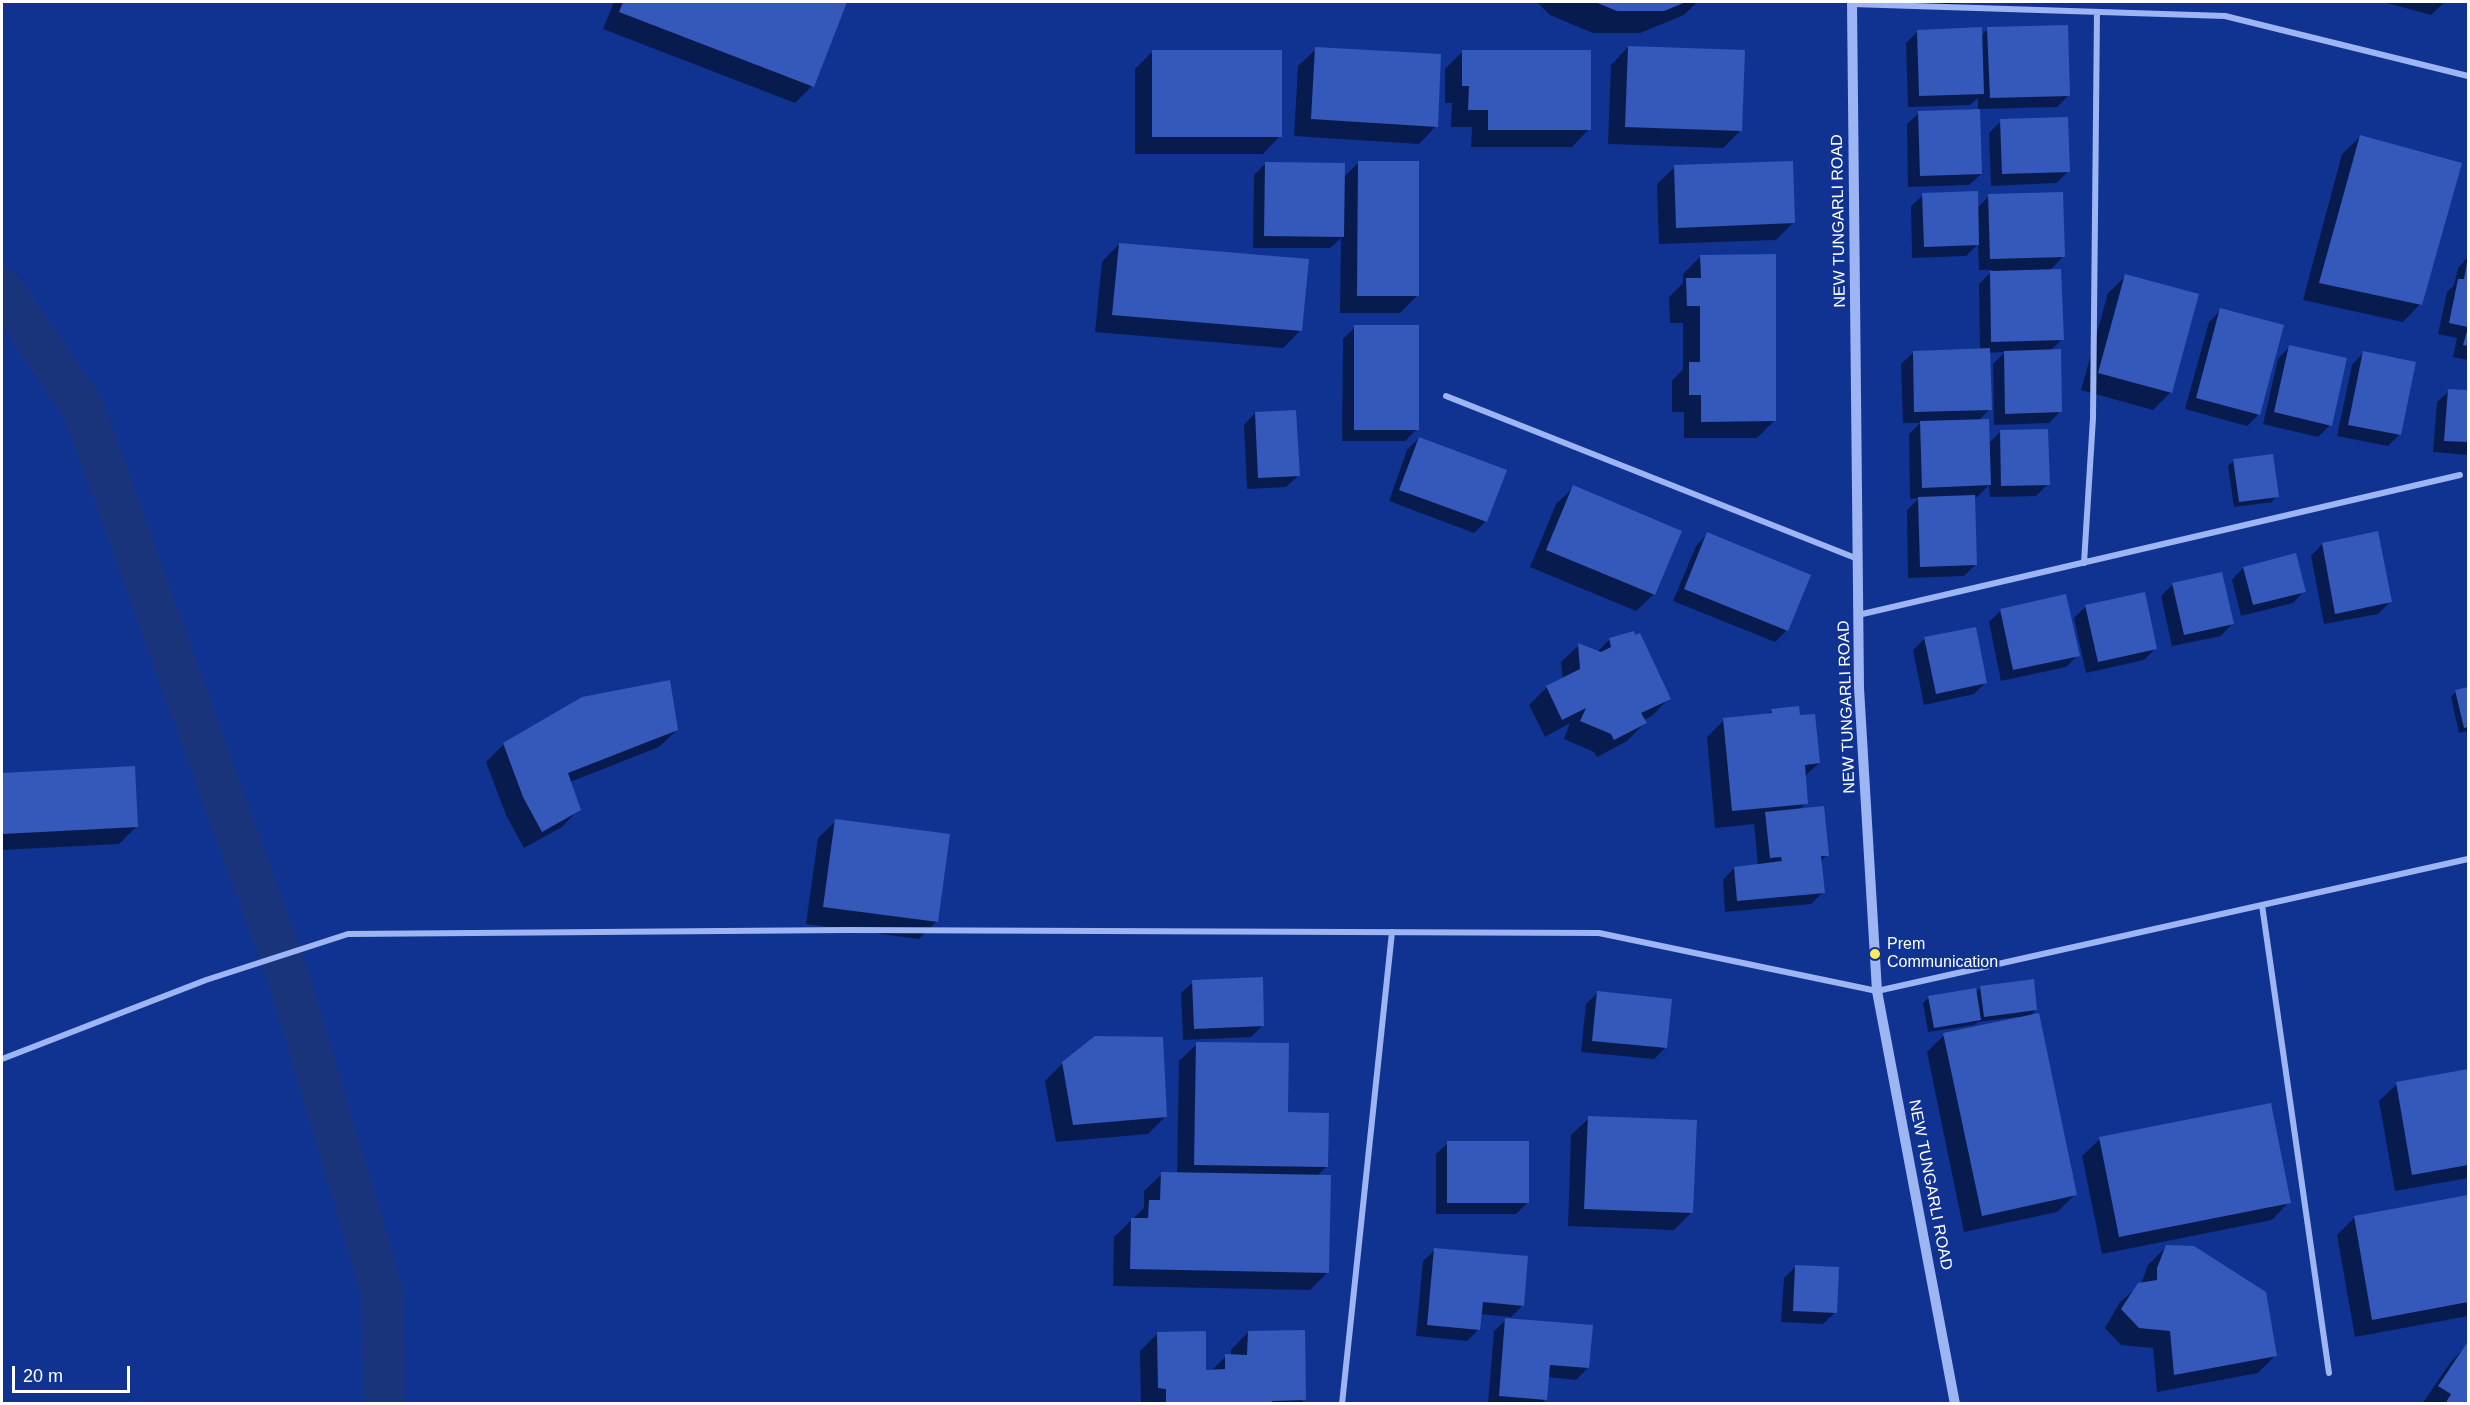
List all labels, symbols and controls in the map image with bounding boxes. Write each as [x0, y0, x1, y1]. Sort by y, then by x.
street label: NEW TUNGARLI ROAD [1828, 134, 1850, 308]
street label: NEW TUNGARLI ROAD [1834, 620, 1860, 794]
place label: Prem Communication [1887, 935, 1998, 973]
marker: Prem Communication [1868, 947, 1882, 961]
street label: NEW TUNGARLI ROAD [1904, 1098, 1956, 1272]
scale bar [15, 1354, 134, 1392]
text: 20 m [23, 1366, 63, 1386]

